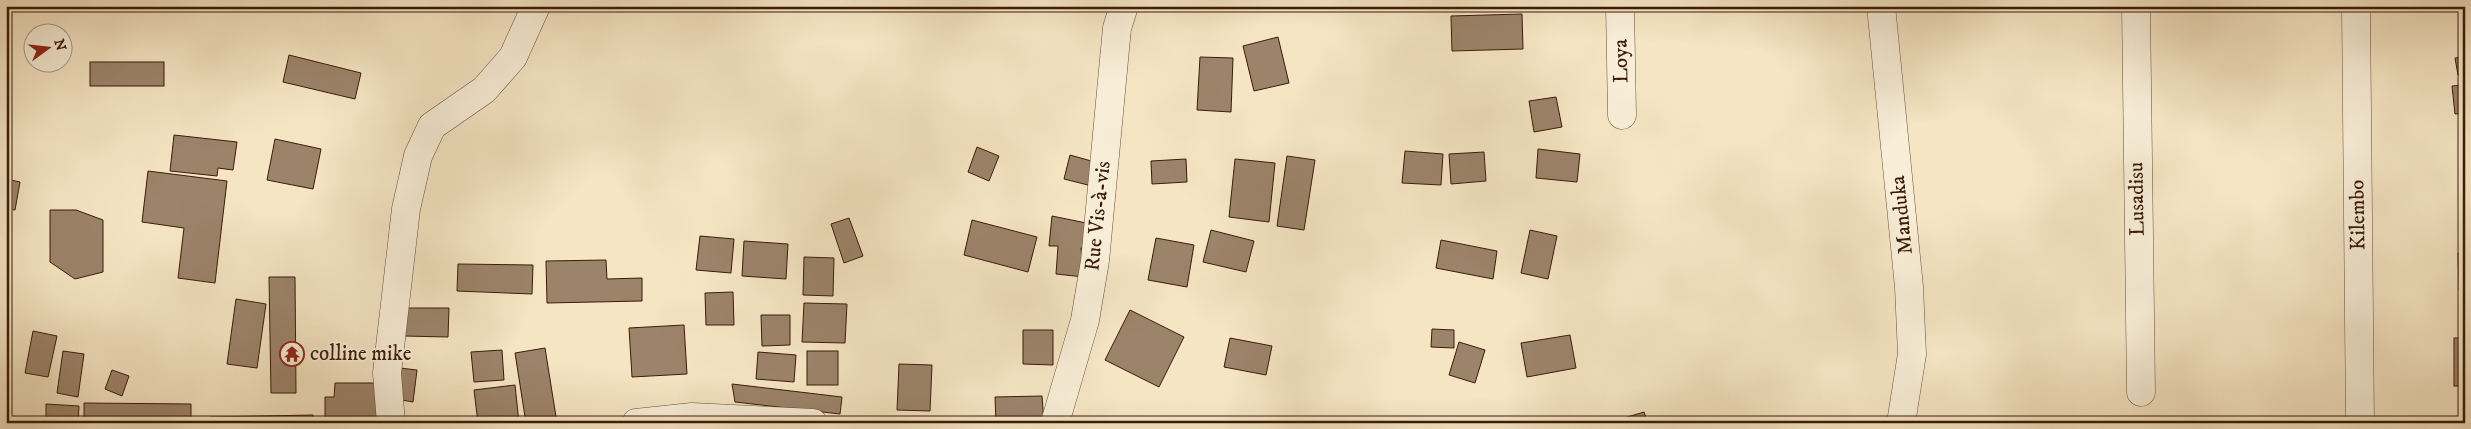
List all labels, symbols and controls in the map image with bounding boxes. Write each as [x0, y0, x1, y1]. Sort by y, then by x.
north arrow [22, 22, 72, 72]
text: N [49, 37, 70, 53]
street label: Loya [1608, 39, 1634, 83]
street label: Rue Vis-à-vis [1079, 160, 1117, 272]
street label: Lusadisu [2123, 162, 2151, 236]
street label: Manduka [1885, 174, 1919, 256]
street label: Kilembo [2344, 179, 2372, 251]
temple icon: colline mike [279, 341, 305, 367]
place label: colline mike [310, 341, 412, 367]

